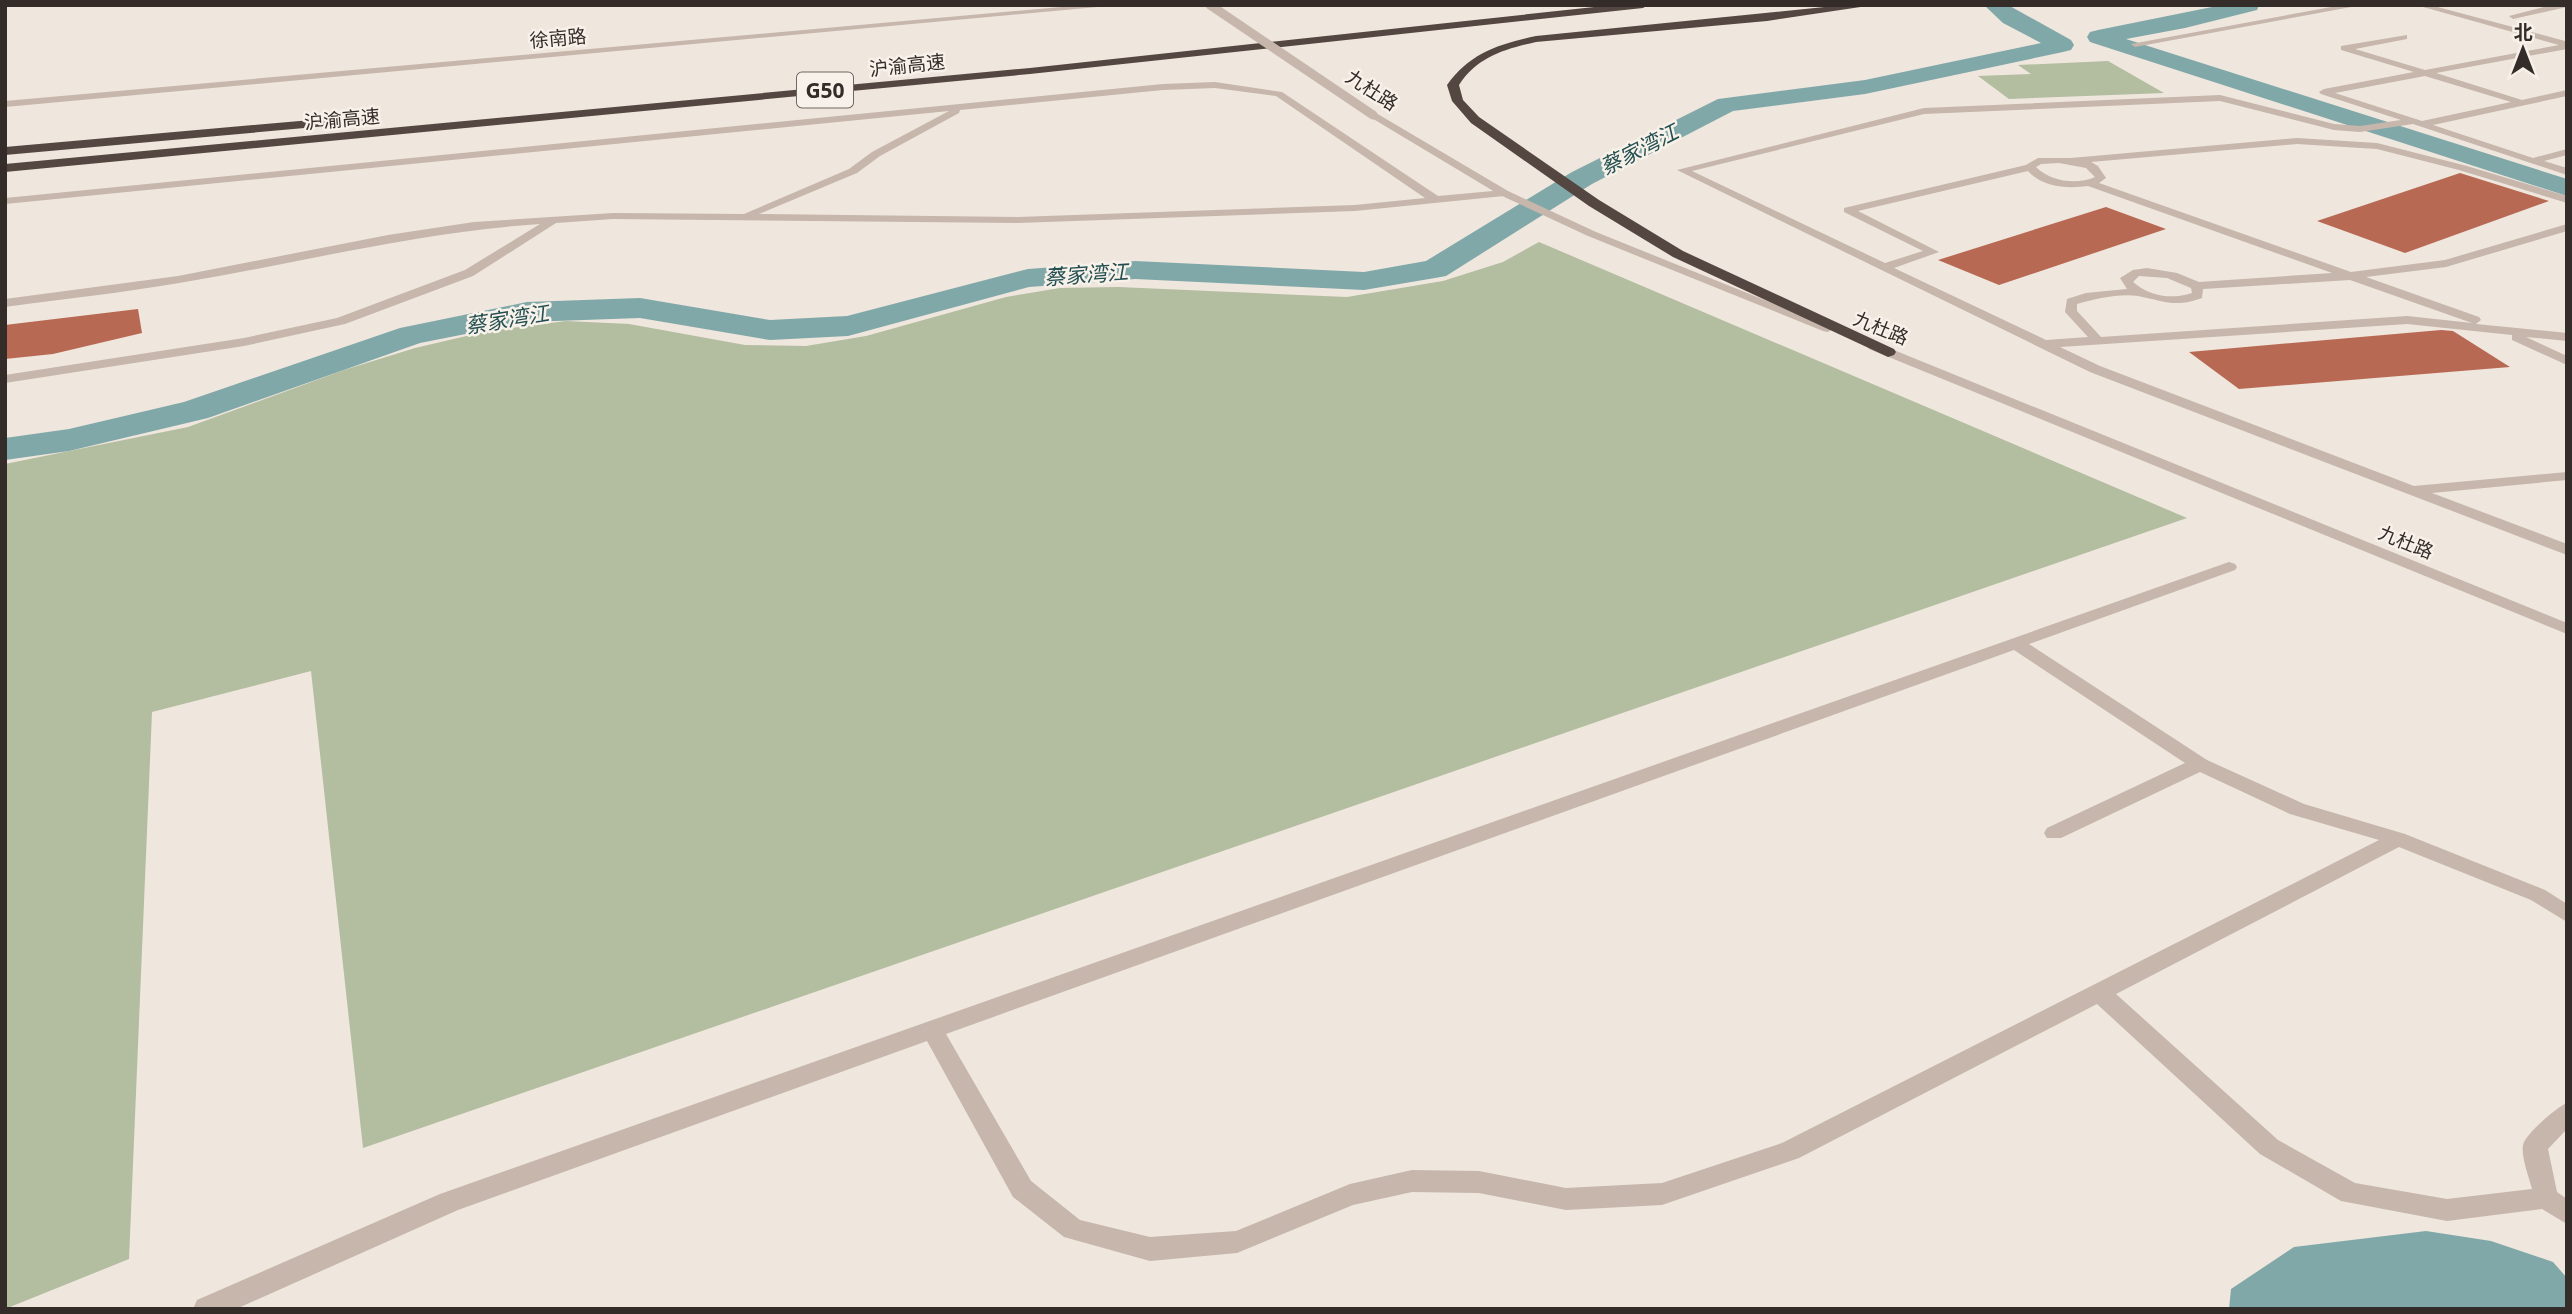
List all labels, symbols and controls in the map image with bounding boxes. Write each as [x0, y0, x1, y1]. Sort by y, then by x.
north arrow [2488, 14, 2558, 84]
text: 北 [2513, 19, 2533, 45]
street label: 徐南路 [528, 23, 588, 53]
street label: 沪渝高速 [868, 48, 946, 82]
street label: 九杜路 [1341, 64, 1403, 116]
road number: G50 [797, 72, 853, 108]
street label: 沪渝高速 [303, 103, 381, 135]
water label: 蔡家湾江 [1595, 117, 1685, 181]
water label: 蔡家湾江 [1043, 257, 1131, 291]
water label: 蔡家湾江 [463, 298, 553, 339]
street label: 九杜路 [1850, 305, 1912, 351]
street label: 九杜路 [2375, 519, 2437, 565]

